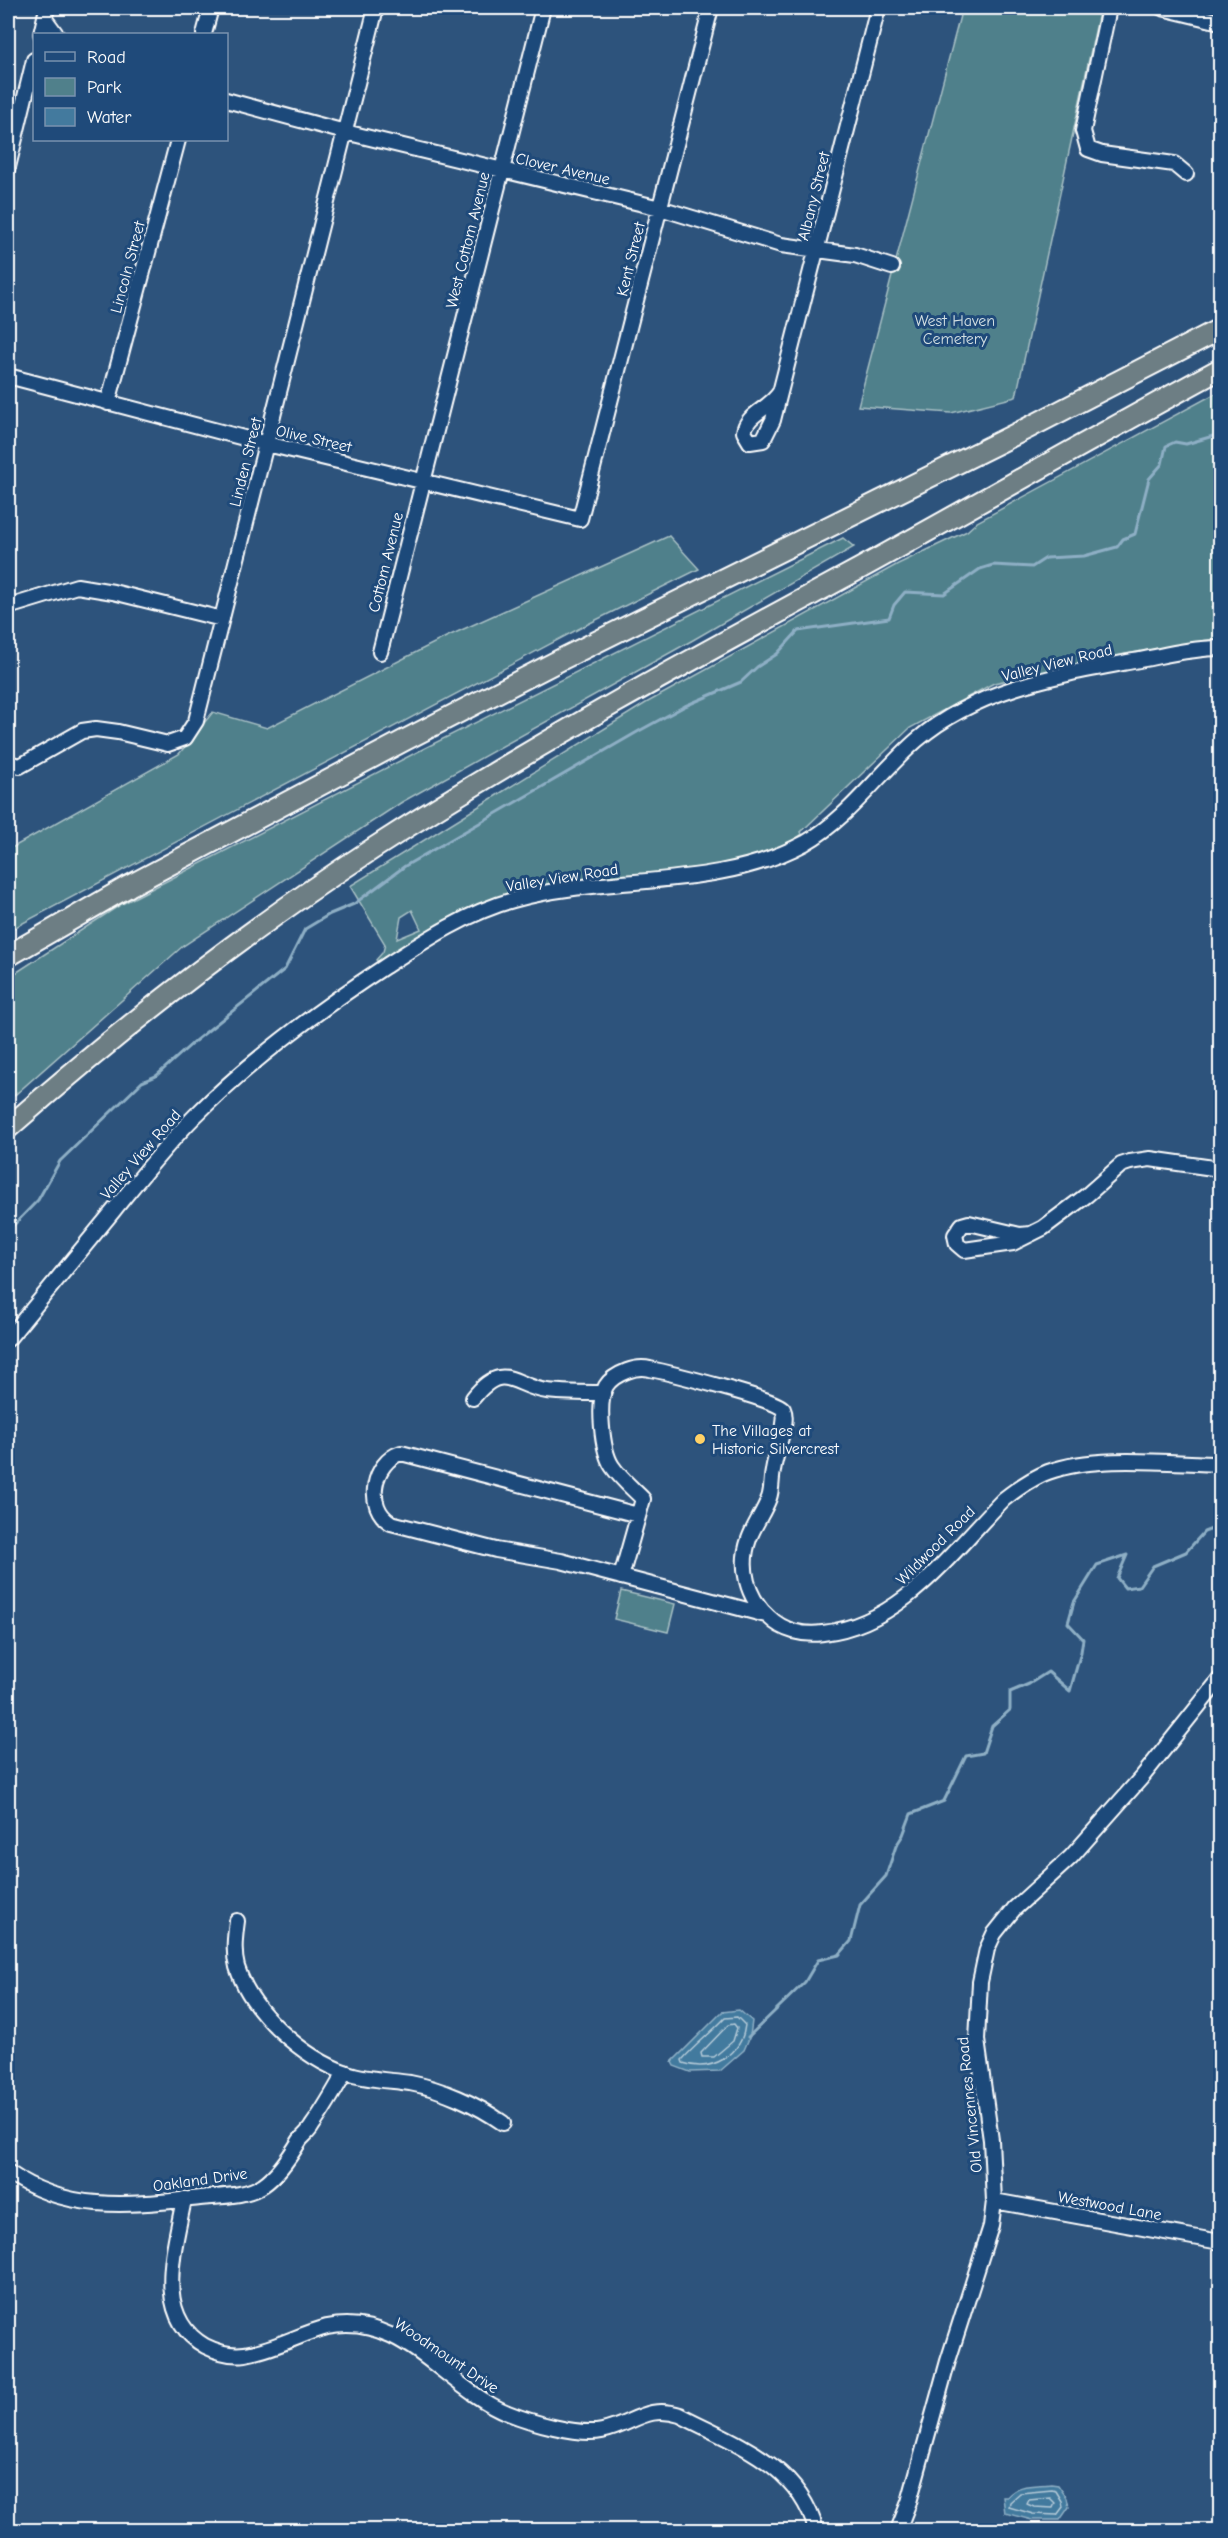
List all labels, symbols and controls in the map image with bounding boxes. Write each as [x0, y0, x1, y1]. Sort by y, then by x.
legend [33, 33, 228, 141]
text: Road [87, 47, 126, 68]
text: Park [87, 77, 122, 98]
text: Water [87, 107, 132, 128]
street label: Clover Avenue [514, 149, 612, 189]
street label: Albany Street [794, 149, 834, 243]
street label: West Cottom Avenue [442, 170, 494, 310]
street label: Lincoln Street [107, 219, 149, 315]
street label: Kent Street [613, 220, 649, 298]
park label: West Haven Cemetery [915, 312, 995, 348]
street label: Linden Street [226, 415, 266, 509]
street label: Olive Street [274, 422, 354, 457]
street label: Cottom Avenue [365, 510, 407, 614]
street label: Valley View Road [1000, 641, 1114, 685]
street label: Valley View Road [505, 860, 619, 896]
street label: Valley View Road [97, 1106, 185, 1203]
place label: The Villages at Historic Silvercrest [712, 1422, 839, 1458]
marker: The Villages at Historic Silvercrest [693, 1432, 707, 1446]
street label: Wildwood Road [893, 1503, 979, 1589]
street label: Old Vincennes Road [954, 2036, 986, 2174]
street label: Oakland Drive [152, 2164, 249, 2196]
street label: Westwood Lane [1057, 2188, 1163, 2224]
street label: Woodmount Drive [391, 2314, 502, 2397]

